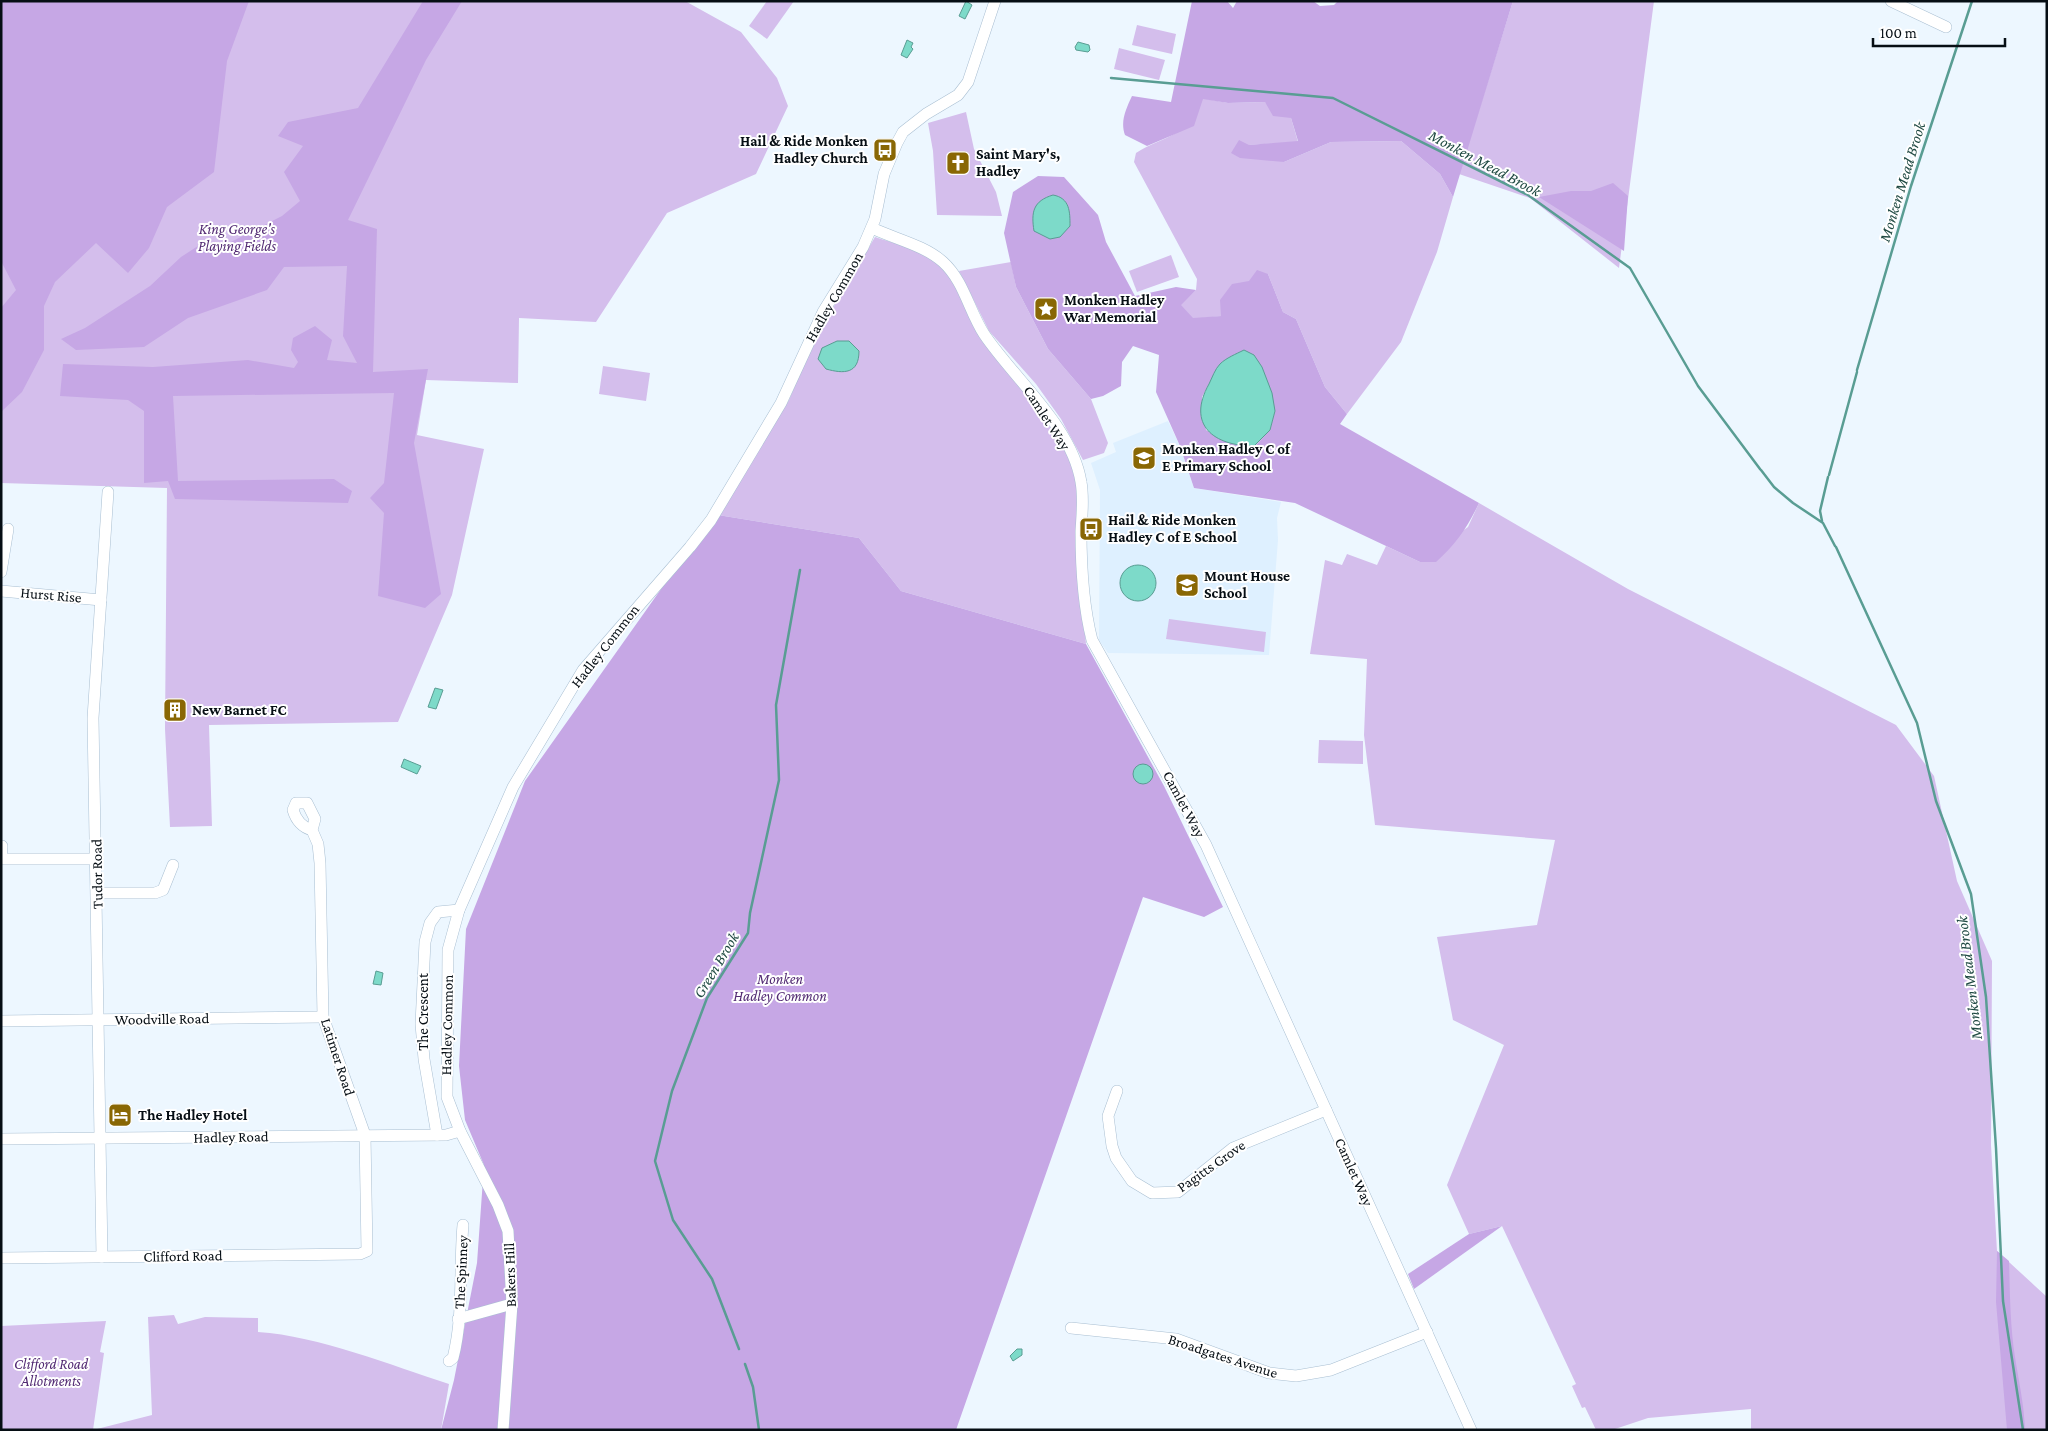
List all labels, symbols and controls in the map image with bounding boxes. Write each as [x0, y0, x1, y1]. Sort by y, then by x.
scale bar [1873, 15, 2006, 47]
text: 100 m [1880, 25, 1917, 41]
water label: Monken Mead Brook [1875, 119, 1929, 245]
water label: Monken Mead Brook [1425, 126, 1545, 200]
place label: Hail & Ride Monken Hadley Church [740, 133, 868, 166]
bus stop icon: Hail & Ride Monken Hadley Church [872, 137, 898, 163]
place label: Saint Mary's, Hadley [976, 146, 1060, 179]
church icon: Saint Mary's, Hadley [945, 150, 971, 176]
park label: King George's Playing Fields [198, 221, 276, 255]
street label: Hadley Common [802, 249, 867, 345]
place label: Monken Hadley War Memorial [1063, 292, 1165, 325]
place icon: Monken Hadley War Memorial [1033, 296, 1059, 322]
street label: Camlet Way [1020, 383, 1074, 454]
place label: Monken Hadley C of E Primary School [1162, 441, 1291, 474]
school or university icon: Monken Hadley C of E Primary School [1131, 445, 1157, 471]
place label: Hail & Ride Monken Hadley C of E School [1108, 512, 1238, 545]
bus stop icon: Hail & Ride Monken Hadley C of E School [1078, 516, 1104, 542]
place label: Mount House School [1204, 568, 1290, 601]
school or university icon: Mount House School [1174, 572, 1200, 598]
street label: Hurst Rise [20, 584, 83, 606]
street label: Hadley Common [568, 601, 643, 691]
building icon: New Barnet FC [162, 697, 188, 723]
place label: New Barnet FC [192, 702, 287, 718]
street label: Camlet Way [1159, 768, 1208, 841]
street label: Tudor Road [88, 839, 106, 909]
water label: Monken Mead Brook [1953, 914, 1985, 1042]
water label: Green Brook [690, 928, 743, 1001]
park label: Monken Hadley Common [733, 971, 827, 1005]
street label: The Crescent [415, 972, 431, 1051]
street label: Hadley Common [438, 974, 457, 1076]
street label: Woodville Road [115, 1010, 209, 1028]
street label: Latimer Road [318, 1016, 358, 1098]
hotel icon: The Hadley Hotel [107, 1102, 133, 1128]
place label: The Hadley Hotel [138, 1107, 248, 1123]
street label: Hadley Road [193, 1128, 269, 1147]
street label: Camlet Way [1331, 1135, 1376, 1209]
street label: Pagitts Grove [1174, 1137, 1249, 1196]
street label: The Spinney [451, 1235, 472, 1309]
street label: Bakers Hill [501, 1242, 519, 1307]
street label: Clifford Road [143, 1247, 223, 1265]
street label: Broadgates Avenue [1166, 1331, 1280, 1382]
park label: Clifford Road Allotments [14, 1356, 89, 1389]

